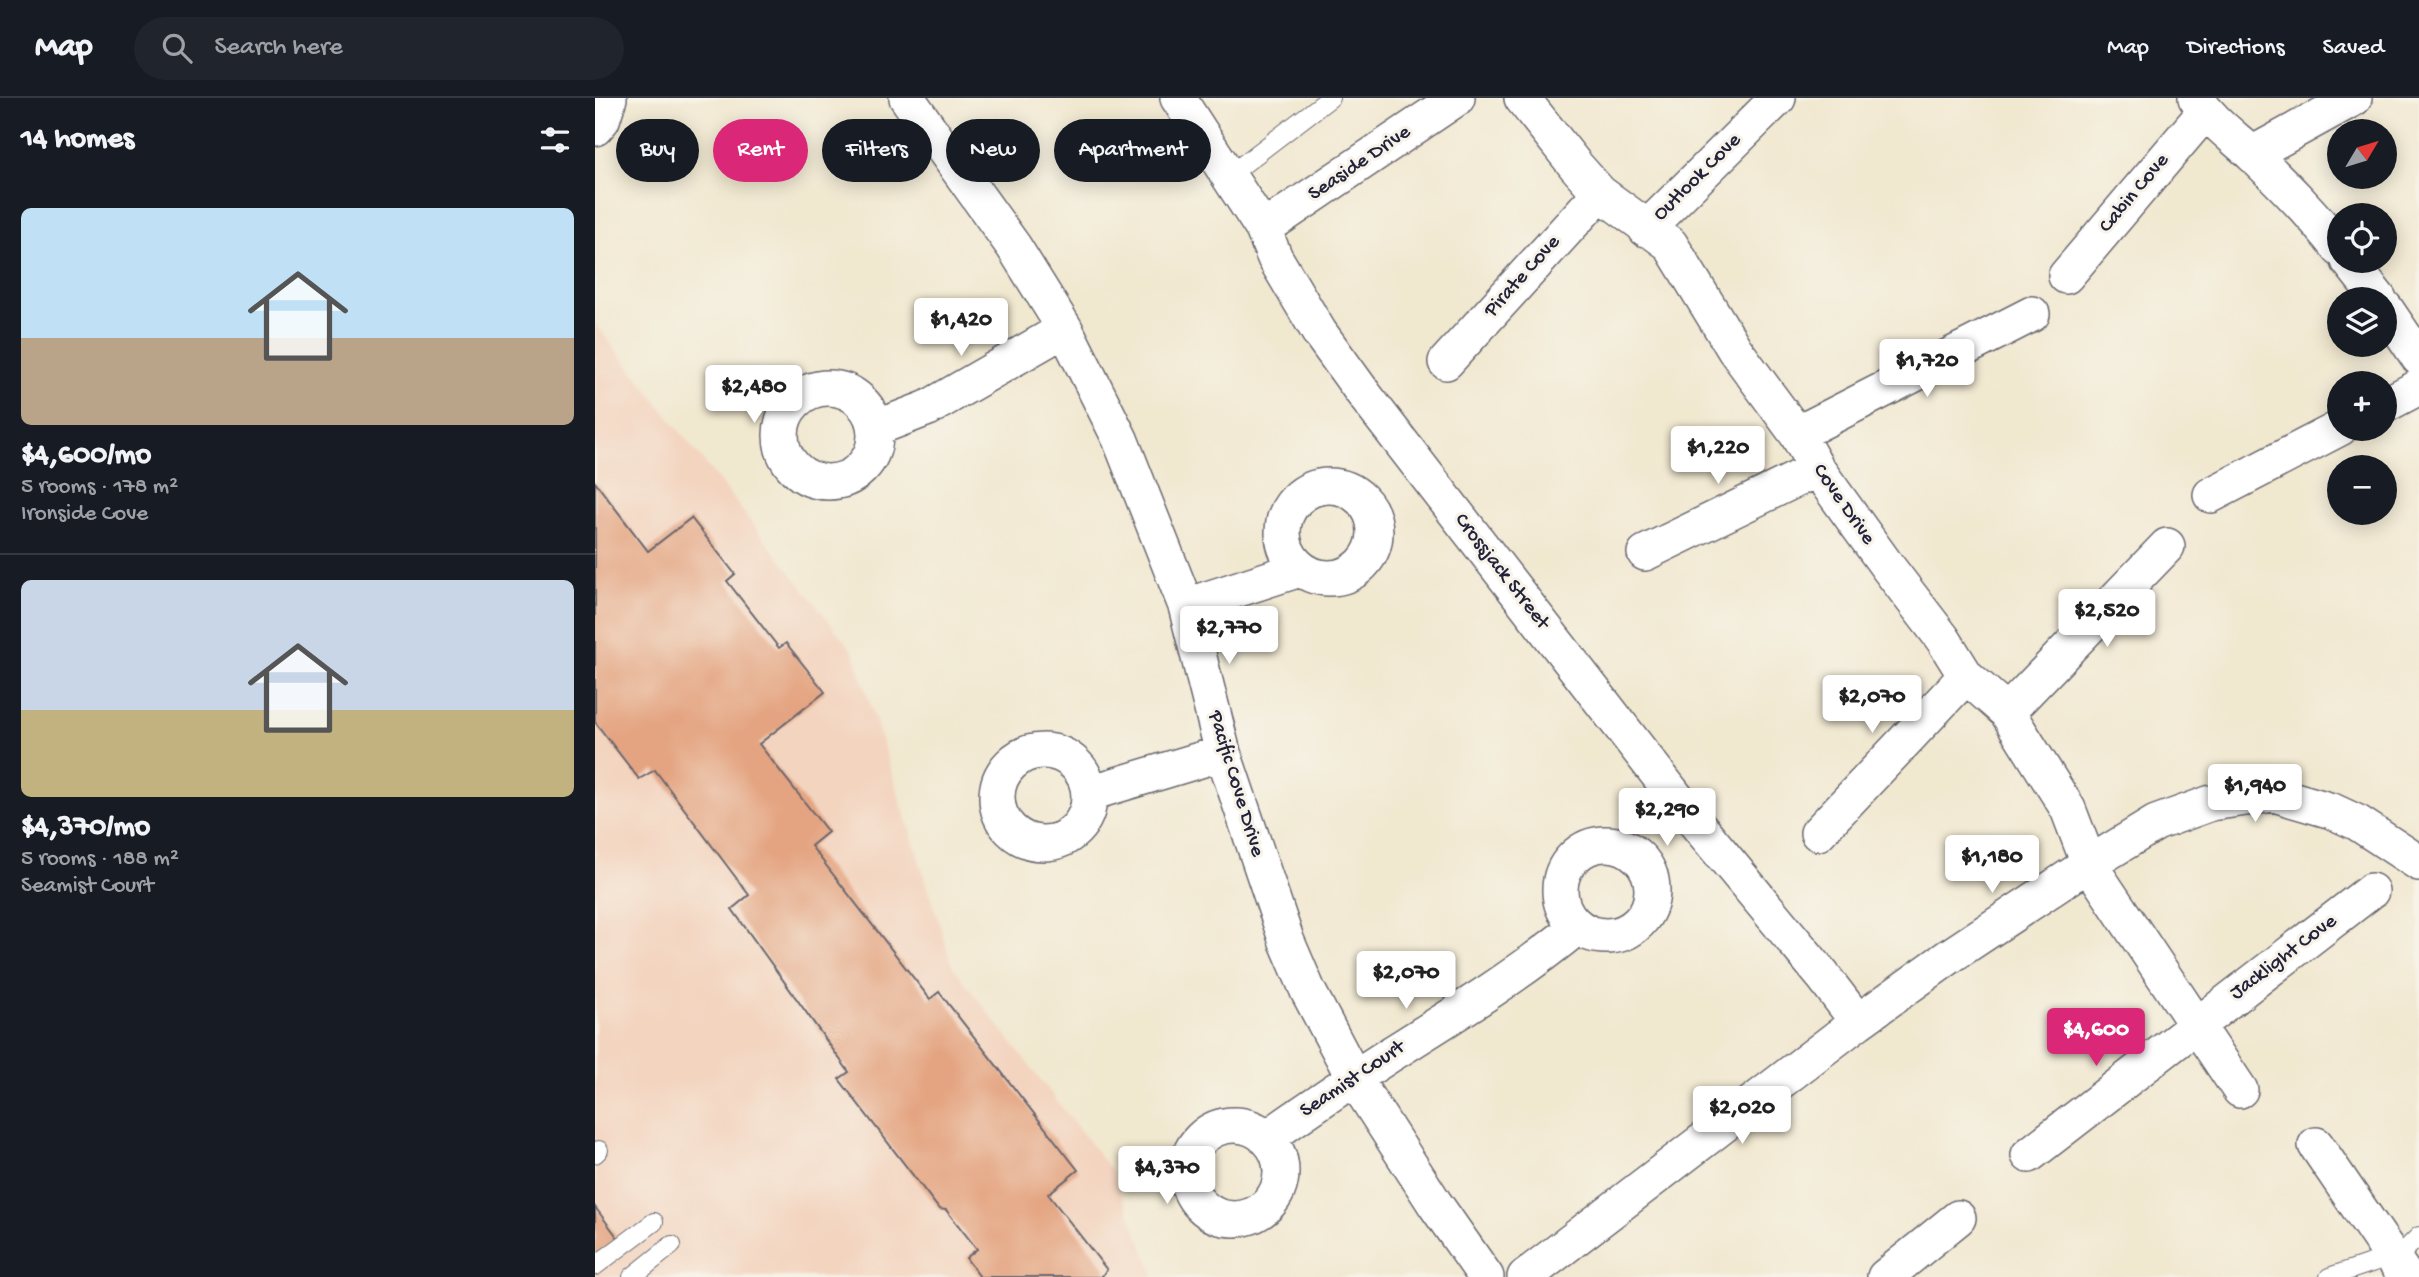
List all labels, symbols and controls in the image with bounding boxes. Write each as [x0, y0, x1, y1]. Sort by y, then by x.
search box [134, 17, 624, 80]
text: Map [35, 29, 92, 67]
icon: search [158, 29, 196, 67]
text: Search here [214, 33, 343, 64]
text: Map [2107, 34, 2149, 63]
text: Directions [2187, 34, 2285, 63]
text: Saved [2323, 34, 2384, 63]
chip: Buy [616, 119, 699, 182]
chip: Rent [713, 119, 808, 182]
chip: Filters [822, 119, 932, 182]
chip: New [946, 119, 1040, 182]
chip: Apartment [1054, 119, 1211, 182]
north arrow [2327, 119, 2397, 189]
map controls [2327, 119, 2397, 525]
street label: Seaside Drive [1304, 120, 1417, 207]
icon: filters [536, 121, 574, 159]
text: 14 homes [21, 123, 134, 158]
street label: Outlook Cove [1649, 128, 1748, 227]
street label: Cabin Cove [2095, 148, 2176, 239]
button: locate [2327, 203, 2397, 273]
street label: Pirate Cove [1479, 230, 1567, 324]
icon: home [235, 253, 361, 379]
button: layers [2327, 287, 2397, 357]
pin: $1,420 [904, 299, 1018, 358]
text: $1,420 [930, 307, 992, 334]
pin: $1,720 [1870, 340, 1984, 399]
text: $1,720 [1895, 348, 1959, 375]
pin: $2,480 [697, 366, 811, 425]
button: + [2327, 371, 2397, 441]
text: $2,480 [721, 374, 787, 401]
pin: $1,220 [1661, 426, 1775, 486]
text: $1,220 [1687, 435, 1749, 462]
text: $4,600/mo [21, 439, 151, 474]
button: − [2327, 455, 2397, 525]
street label: Cove Drive [1806, 460, 1881, 551]
text: 5 rooms · 178 m² [21, 474, 178, 501]
text: Ironside Cove [21, 501, 148, 528]
street label: Crossjack Street [1448, 509, 1556, 637]
pin: $2,520 [2050, 589, 2164, 649]
text: $2,520 [2074, 598, 2140, 625]
pin: $2,770 [1172, 606, 1286, 666]
text: $2,770 [1196, 615, 1262, 642]
icon: home [235, 625, 361, 751]
pin: $2,070 [1815, 676, 1929, 735]
text: $2,070 [1839, 684, 1905, 711]
street label: Pacific Cove Drive [1201, 707, 1269, 861]
pin: $1,940 [2198, 764, 2312, 824]
text: $1,940 [2224, 773, 2286, 800]
pin: $2,290 [1610, 788, 1724, 848]
text: $2,290 [1635, 797, 1699, 824]
text: $4,370/mo [21, 811, 150, 846]
pin: $1,180 [1935, 836, 2049, 895]
text: $1,180 [1961, 844, 2023, 871]
text: 5 rooms · 188 m² [21, 846, 179, 873]
text: Seamist Court [21, 873, 154, 900]
street label: Jacklight Cove [2226, 909, 2343, 1006]
pin: $2,070 [1349, 951, 1463, 1011]
text: $2,070 [1373, 960, 1439, 987]
pin: $4,600 [2039, 1009, 2153, 1068]
text: $4,600 [2063, 1017, 2129, 1044]
street label: Seamist Court [1296, 1034, 1412, 1124]
pin: $2,020 [1685, 1086, 1799, 1146]
text: $2,020 [1709, 1095, 1775, 1122]
pin: $4,370 [1110, 1146, 1224, 1206]
text: $4,370 [1134, 1155, 1200, 1182]

